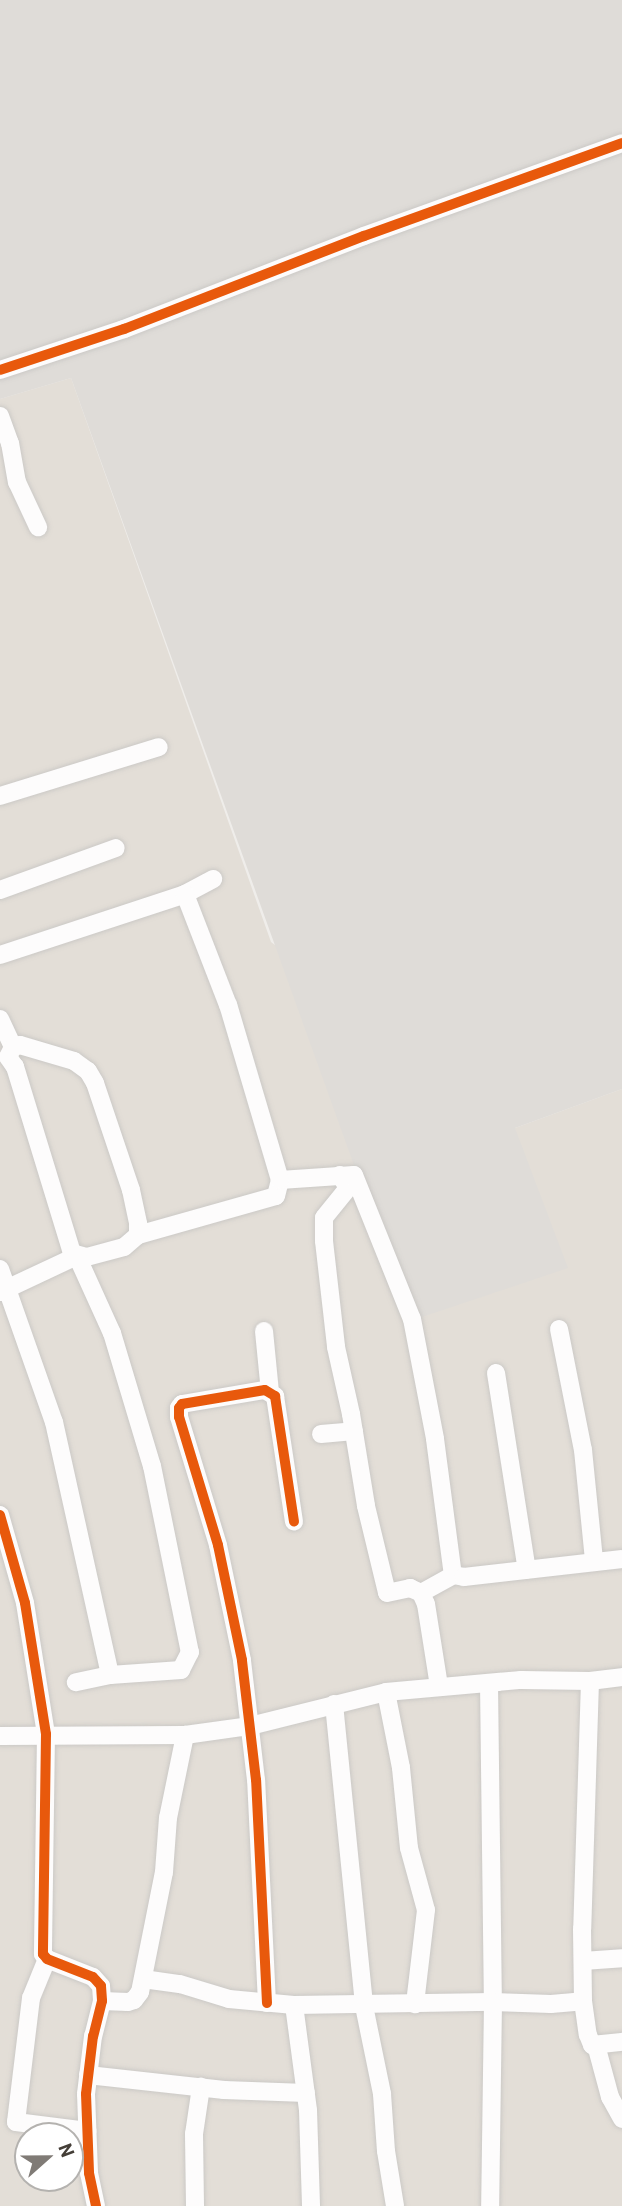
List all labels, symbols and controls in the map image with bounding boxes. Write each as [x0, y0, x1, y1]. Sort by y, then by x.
north arrow [14, 2122, 84, 2192]
text: N [54, 2140, 80, 2160]

